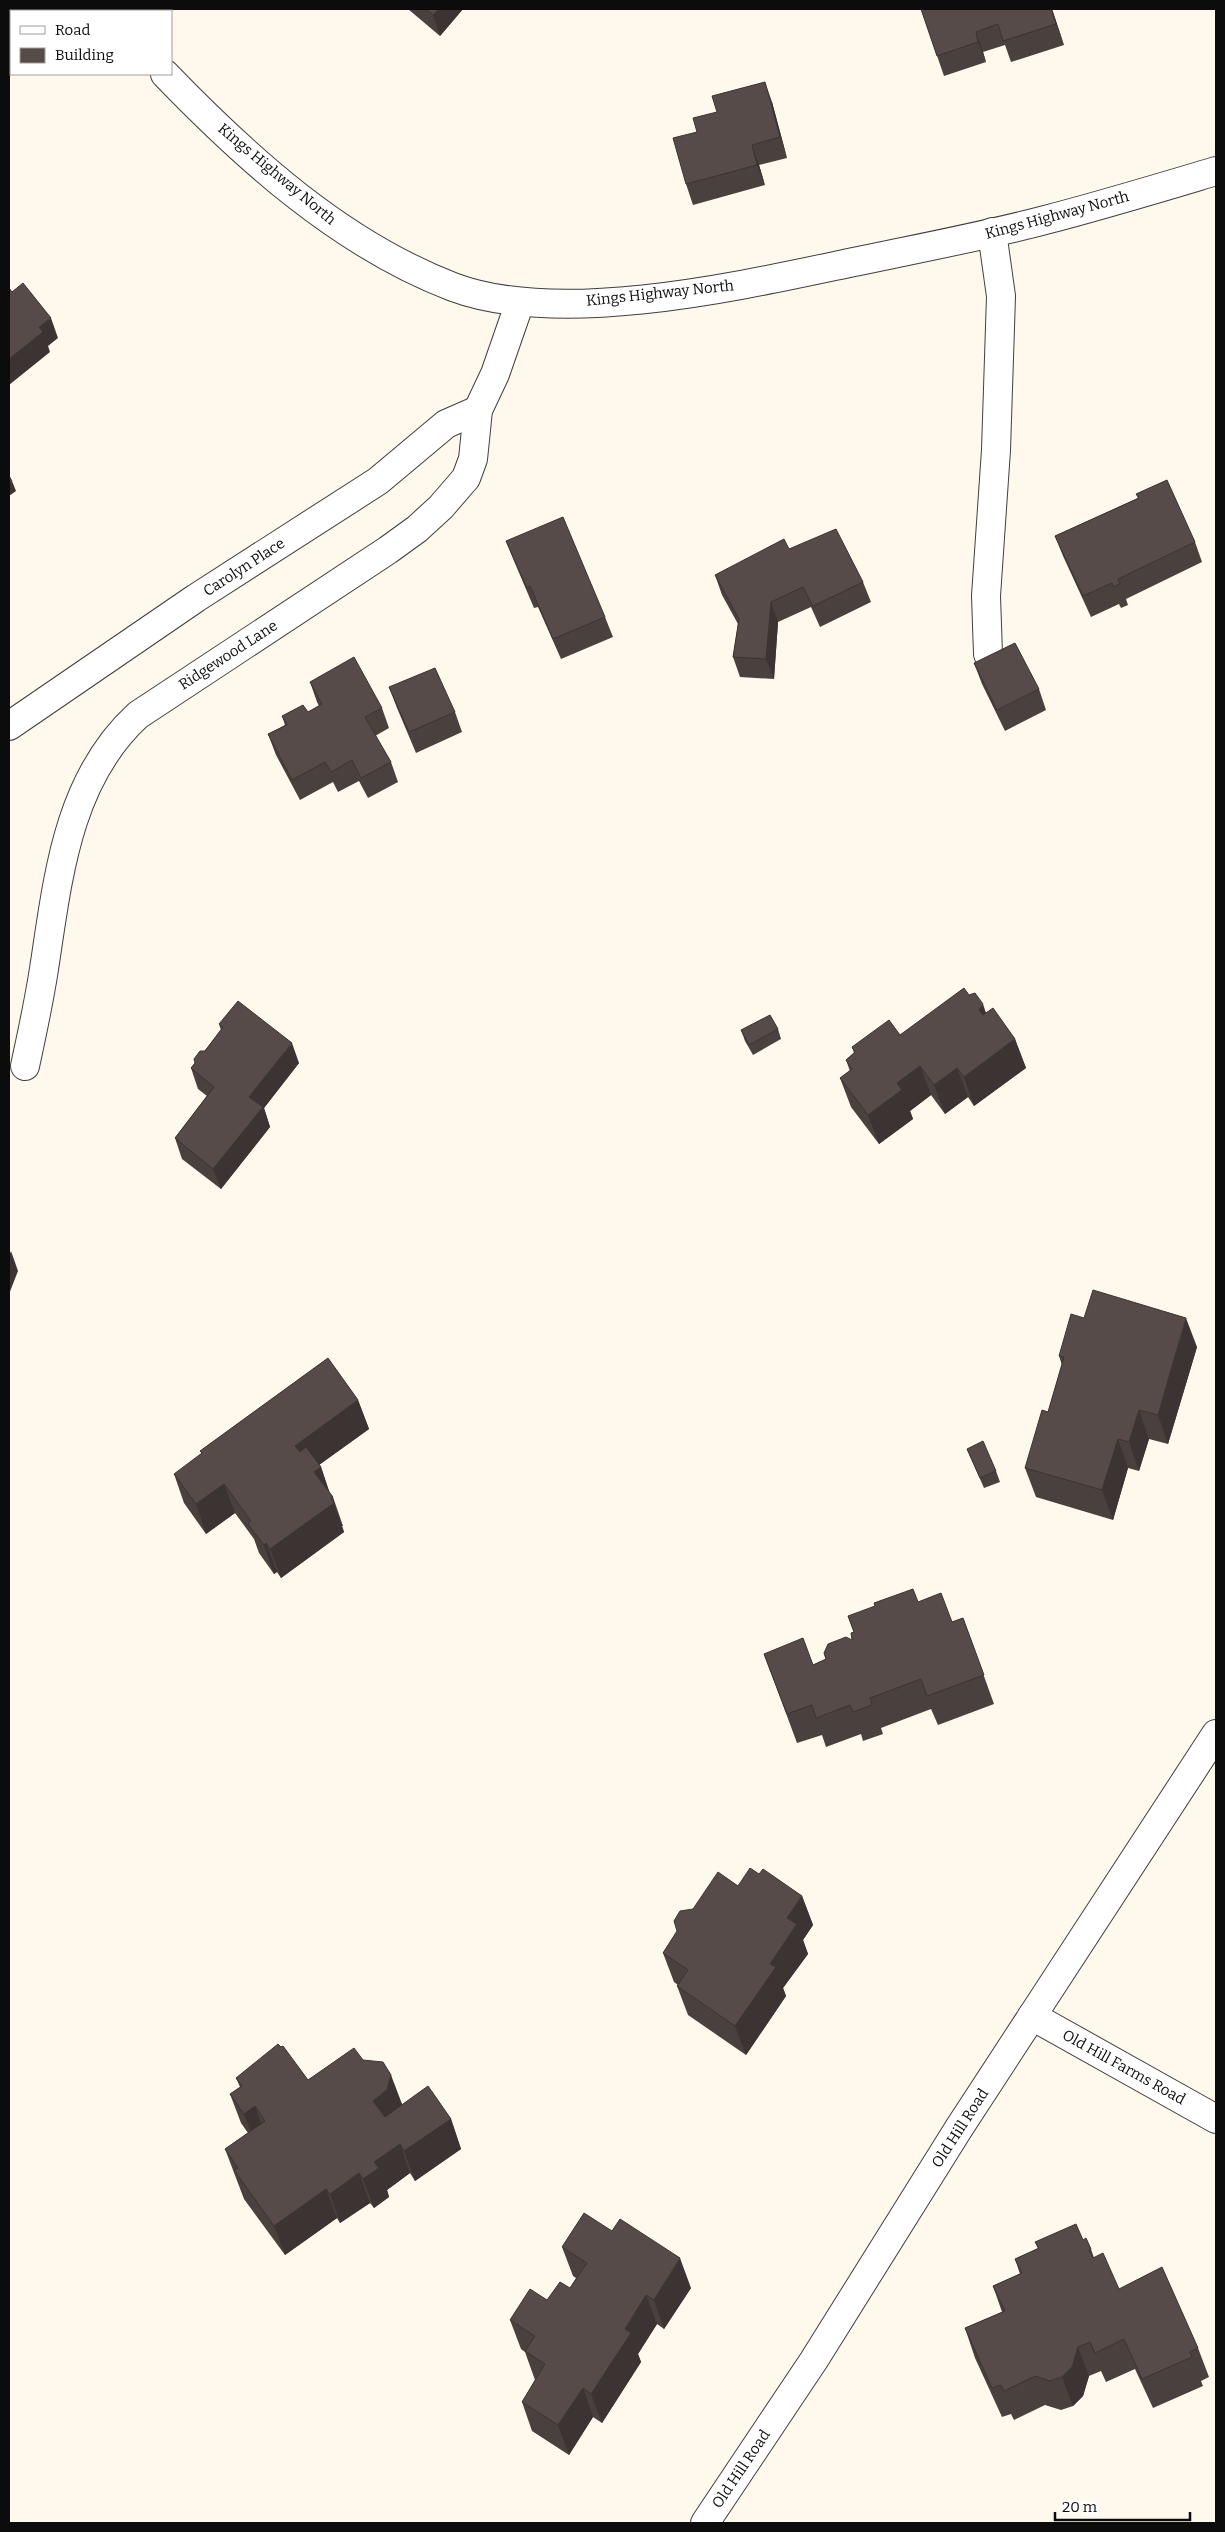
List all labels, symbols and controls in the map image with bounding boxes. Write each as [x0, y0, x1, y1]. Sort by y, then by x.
legend [10, 10, 172, 75]
text: Road [55, 21, 90, 39]
text: Building [55, 46, 114, 64]
street label: Kings Highway North [214, 119, 340, 229]
street label: Kings Highway North [983, 187, 1132, 243]
street label: Kings Highway North [585, 276, 735, 310]
street label: Carolyn Place [200, 534, 288, 600]
street label: Ridgewood Lane [175, 616, 281, 694]
street label: Old Hill Farms Road [1059, 2026, 1189, 2108]
street label: Old Hill Road [928, 2085, 992, 2171]
street label: Old Hill Road [708, 2426, 774, 2512]
scale bar [1055, 2490, 1190, 2522]
text: 20 m [1062, 2498, 1098, 2516]

